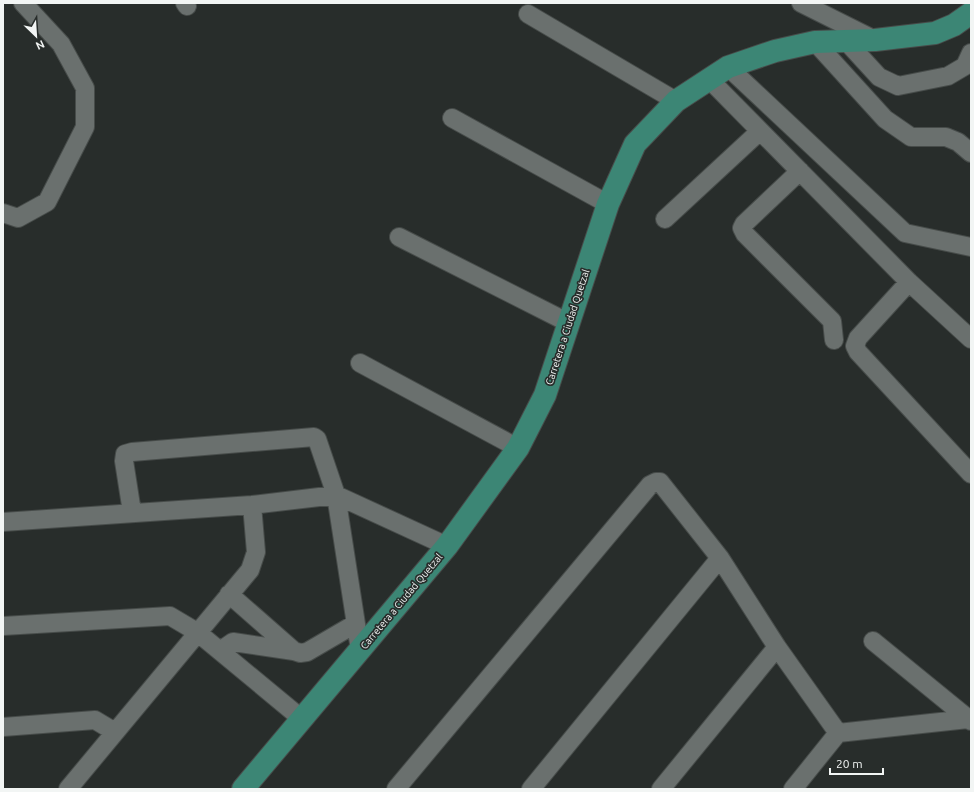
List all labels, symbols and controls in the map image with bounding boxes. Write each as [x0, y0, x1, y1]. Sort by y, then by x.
north arrow [16, 16, 56, 56]
text: N [34, 38, 46, 52]
street label: Carretera a Ciudad Quetzal [544, 268, 592, 386]
street label: Carretera a Ciudad Quetzal [358, 551, 445, 651]
scale bar [830, 750, 883, 776]
text: 20 m [836, 757, 863, 770]

